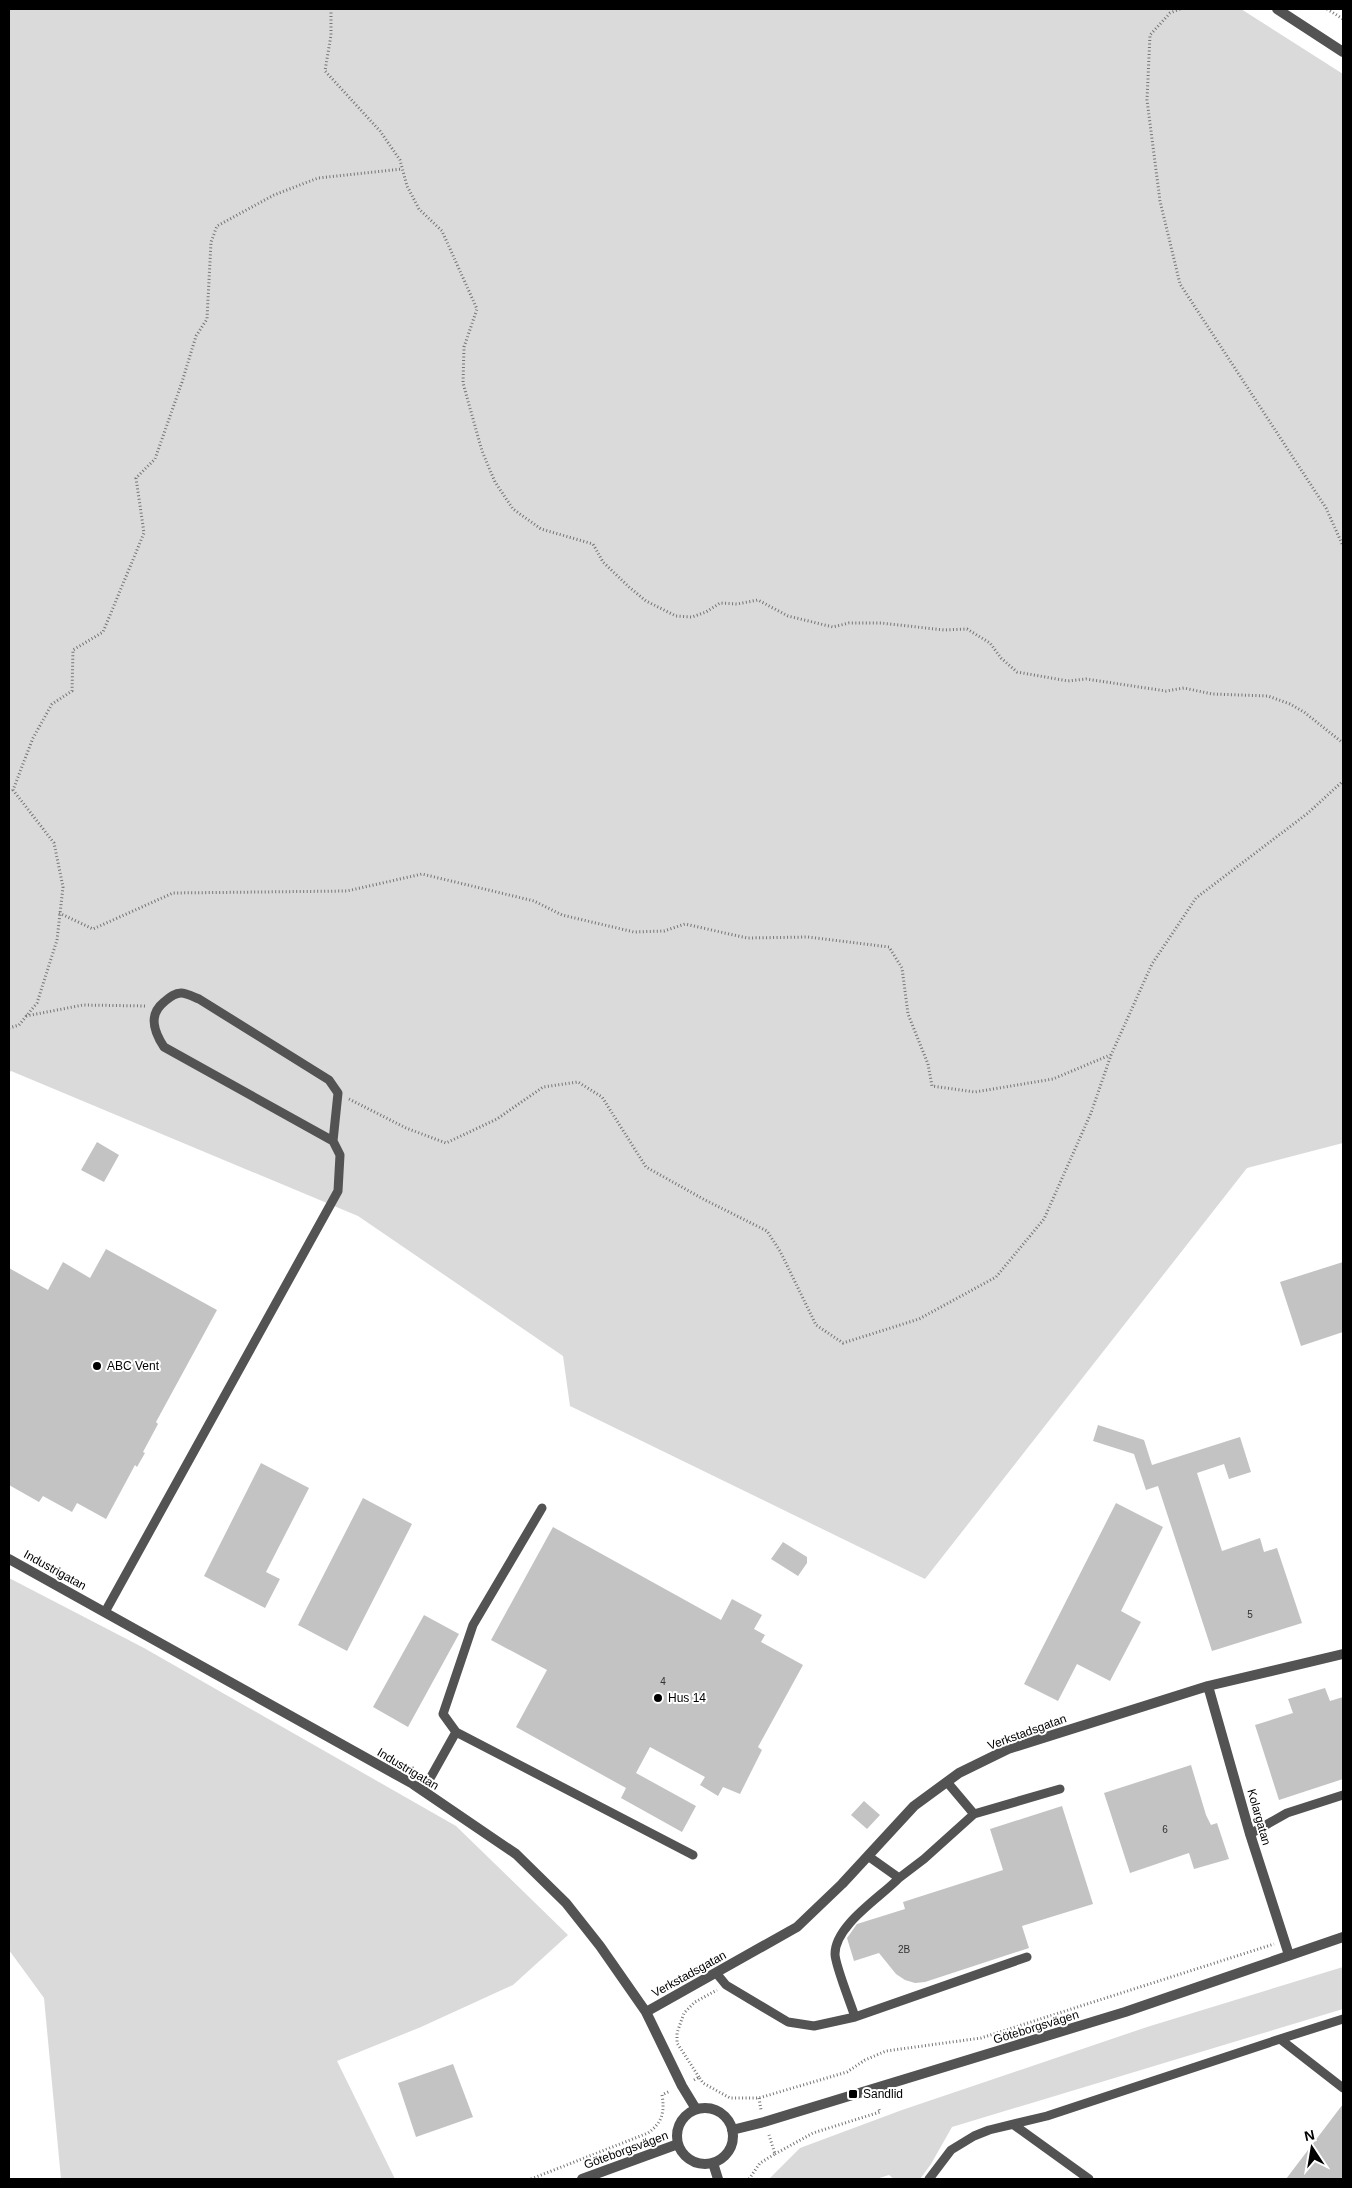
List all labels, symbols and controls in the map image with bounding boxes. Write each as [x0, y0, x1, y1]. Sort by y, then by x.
place label: ABC Vent [107, 1359, 160, 1373]
marker: ABC Vent [91, 1360, 103, 1372]
street label: Industrigatan [21, 1547, 89, 1593]
house number: 5 [1247, 1609, 1253, 1620]
house number: 4 [660, 1676, 666, 1687]
place label: Hus 14 [668, 1691, 706, 1705]
marker: Hus 14 [652, 1692, 664, 1704]
street label: Verkstadsgatan [986, 1711, 1068, 1753]
street label: Industrigatan [375, 1745, 441, 1793]
street label: Kolargatan [1244, 1787, 1274, 1847]
house number: 6 [1162, 1824, 1168, 1835]
house number: 2B [898, 1944, 910, 1955]
street label: Verkstadsgatan [649, 1948, 729, 2000]
street label: Göteborgsvägen [992, 2007, 1080, 2047]
place label: Sandlid [863, 2087, 903, 2101]
marker: Sandlid [847, 2088, 859, 2100]
north arrow [1287, 2123, 1337, 2173]
text: N [1303, 2126, 1316, 2144]
street label: Göteborgsvägen [582, 2128, 670, 2172]

